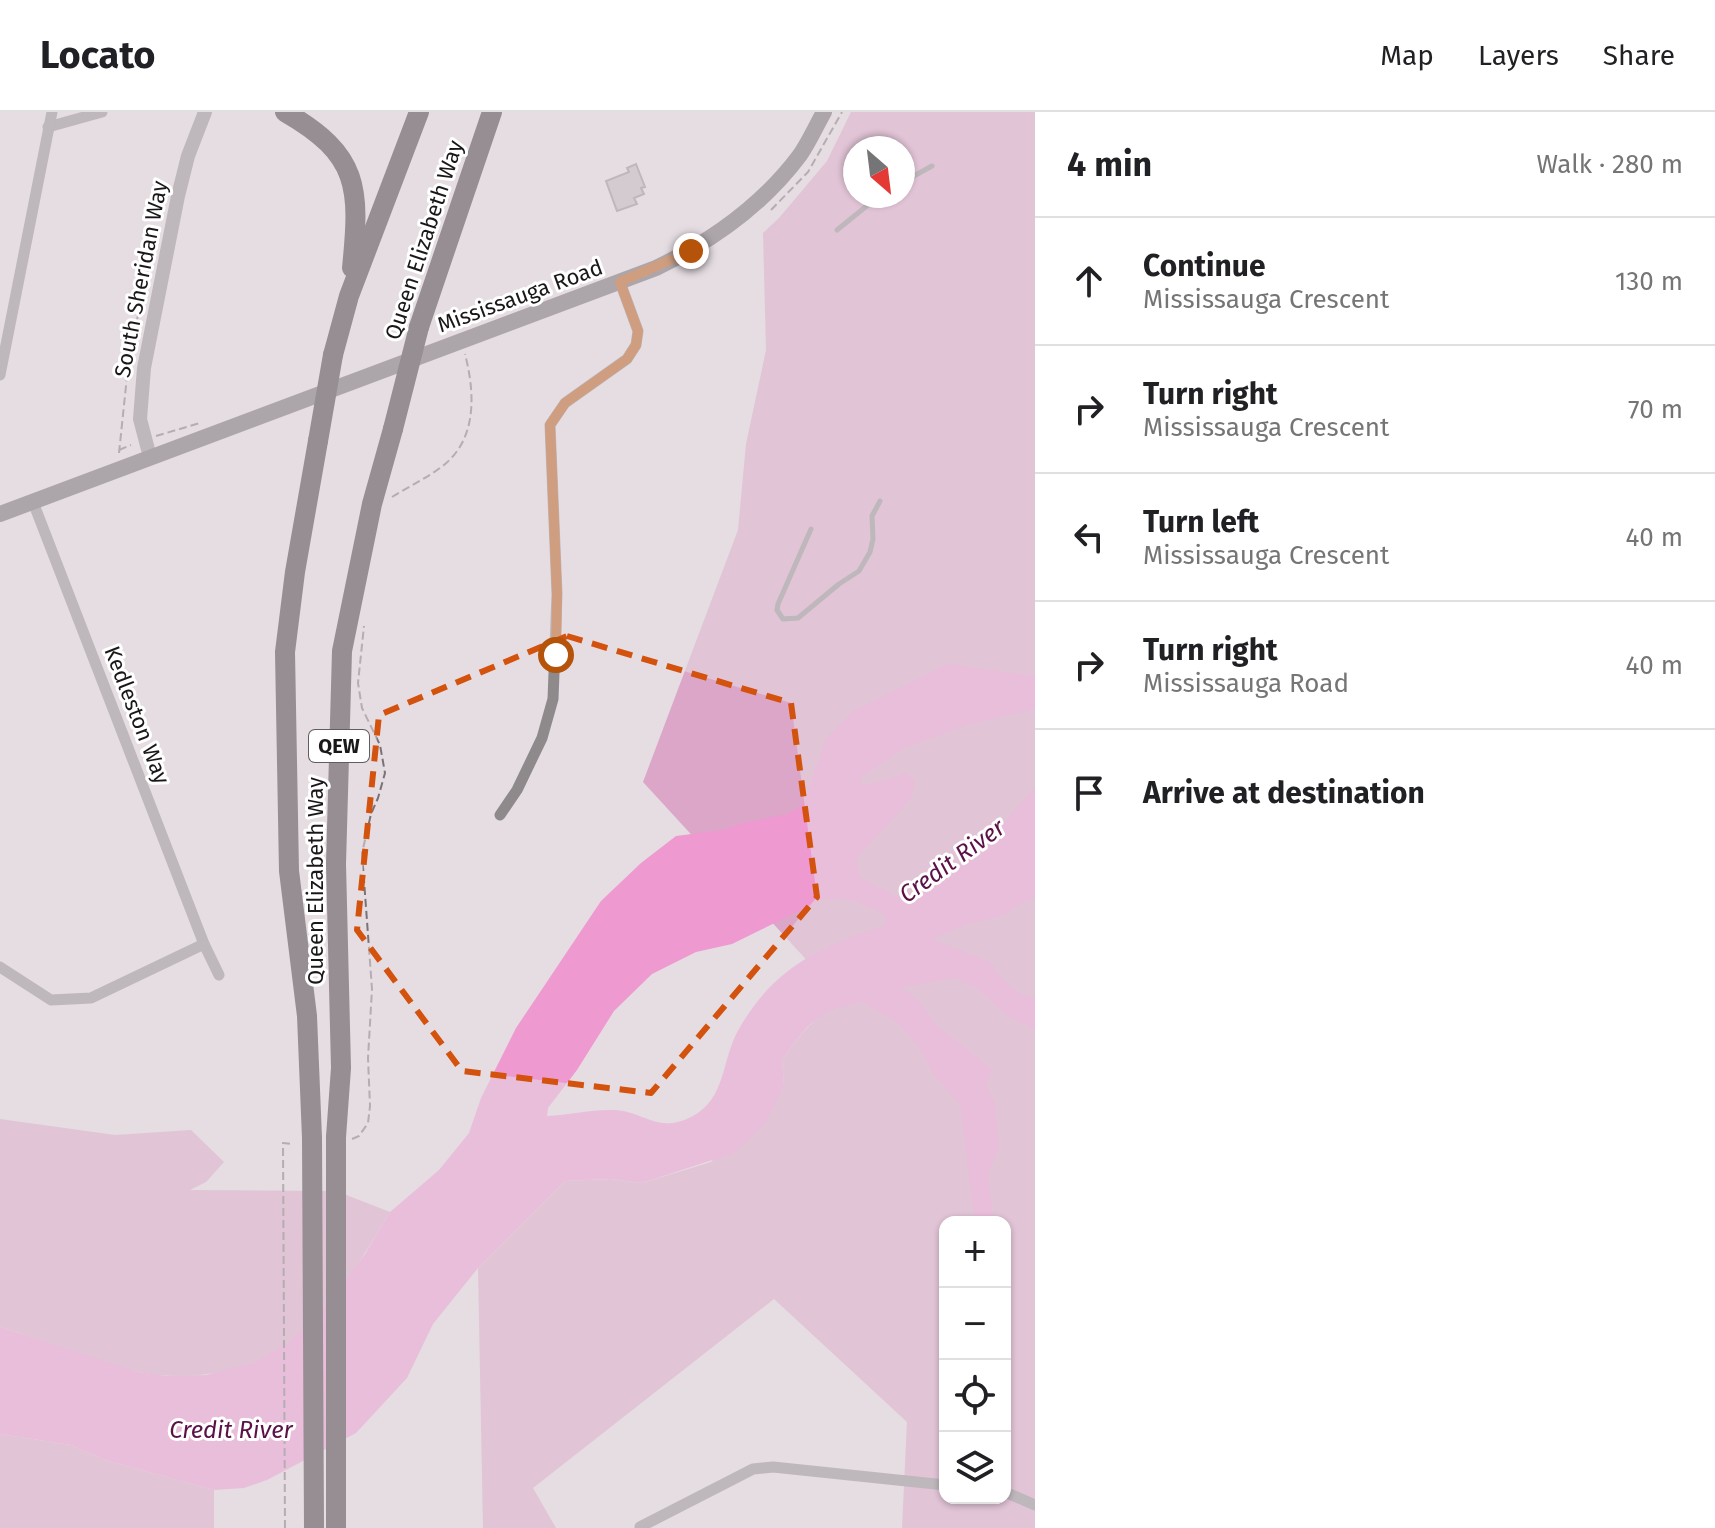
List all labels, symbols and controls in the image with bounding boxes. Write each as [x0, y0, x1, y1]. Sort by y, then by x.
text: Locato [40, 32, 156, 78]
text: Map [1380, 39, 1434, 72]
text: Layers [1478, 39, 1559, 72]
text: Share [1603, 39, 1675, 72]
north arrow [843, 136, 915, 208]
street label: Queen Elizabeth Way [379, 137, 469, 343]
text: 4 min [1067, 144, 1152, 185]
text: Walk · 280 m [1537, 149, 1683, 180]
street label: South Sheridan Way [109, 178, 173, 380]
route end [673, 233, 709, 269]
text: Continue [1143, 248, 1266, 284]
street label: Mississauga Road [433, 254, 607, 338]
icon: ahead [1067, 259, 1111, 303]
text: 130 m [1615, 266, 1683, 297]
text: Mississauga Crescent [1143, 284, 1389, 315]
text: Turn right [1143, 376, 1278, 412]
icon: right [1067, 387, 1111, 431]
text: 70 m [1628, 394, 1683, 425]
text: Mississauga Crescent [1143, 412, 1389, 443]
text: Turn left [1143, 504, 1259, 540]
icon: left [1067, 515, 1111, 559]
text: 40 m [1625, 522, 1683, 553]
text: Mississauga Crescent [1143, 540, 1389, 571]
text: Turn right [1143, 632, 1278, 668]
route start [538, 637, 574, 673]
street label: Kedleston Way [98, 642, 176, 788]
icon: right [1067, 643, 1111, 687]
text: 40 m [1625, 650, 1683, 681]
text: Mississauga Road [1143, 668, 1349, 699]
road number: QEW [309, 730, 369, 762]
icon: arrive [1067, 771, 1111, 815]
text: Arrive at destination [1143, 775, 1425, 811]
street label: Queen Elizabeth Way [302, 777, 329, 985]
water label: Credit River [894, 813, 1011, 909]
map controls [939, 1216, 1011, 1504]
button: + [939, 1216, 1011, 1288]
button: − [939, 1288, 1011, 1360]
button: locate [939, 1360, 1011, 1432]
water label: Credit River [169, 1416, 294, 1444]
button: layers [939, 1432, 1011, 1504]

